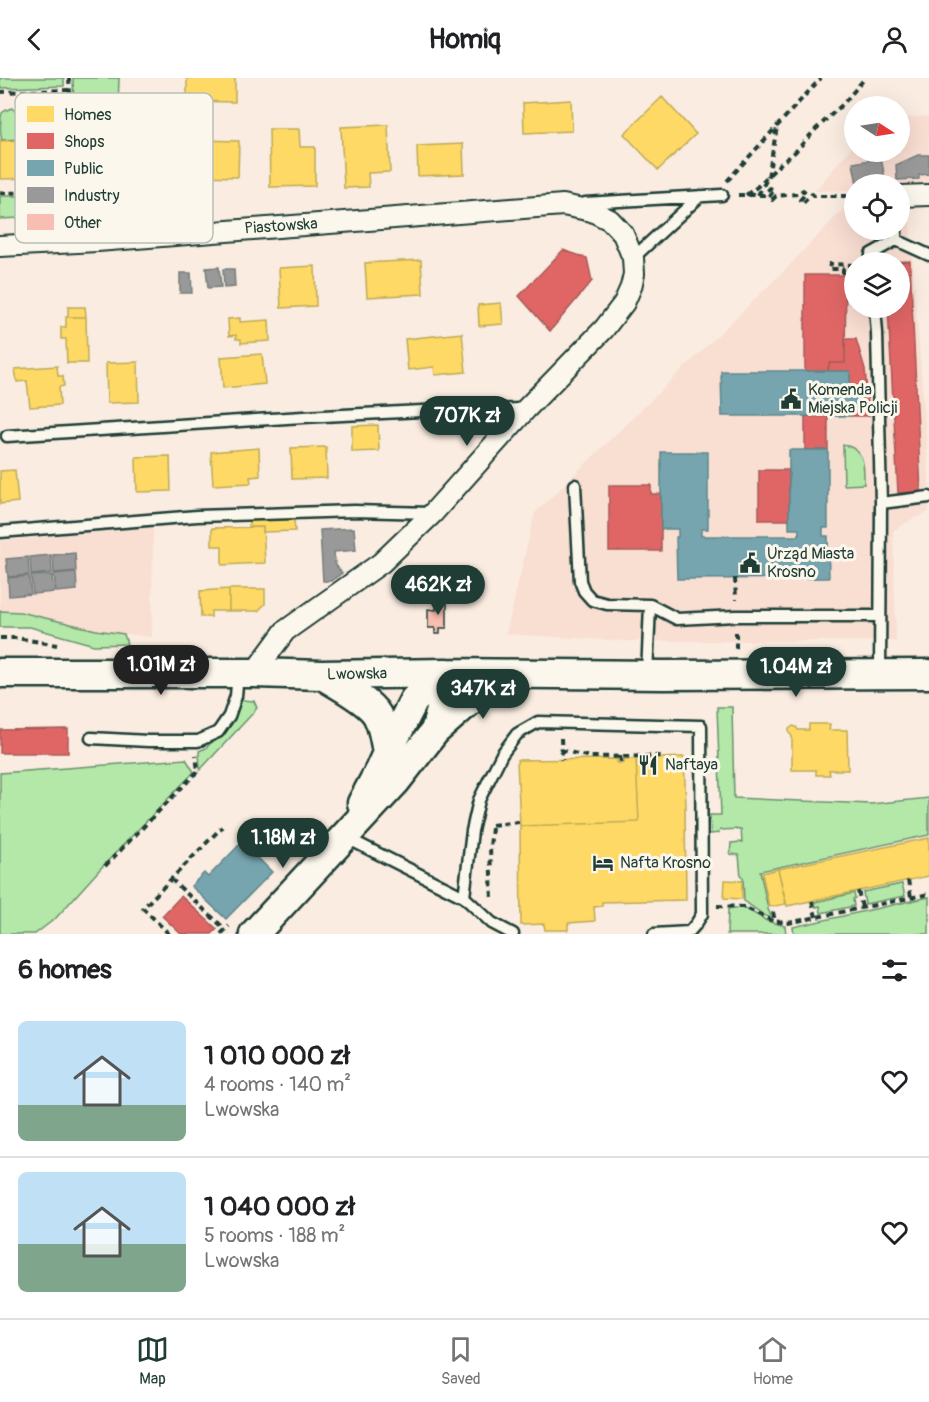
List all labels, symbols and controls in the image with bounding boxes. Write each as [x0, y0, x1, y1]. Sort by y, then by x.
icon: back [18, 23, 51, 56]
text: Homiq [428, 23, 501, 56]
icon: person [878, 23, 911, 56]
legend [15, 93, 213, 243]
north arrow [844, 96, 910, 162]
map controls [844, 96, 910, 318]
text: Homes [64, 105, 112, 125]
text: Shops [64, 132, 104, 152]
text: Public [64, 159, 104, 179]
button: locate [844, 174, 910, 240]
text: Industry [64, 186, 120, 206]
text: Other [64, 213, 102, 233]
street label: Piastowska [244, 213, 318, 239]
button: layers [844, 252, 910, 318]
place label: Komenda Miejska Policji [808, 380, 898, 418]
public building icon: Komenda Miejska Policji [779, 387, 803, 411]
pin: 707K zł [412, 396, 522, 447]
text: 707K zł [434, 403, 500, 428]
place label: Urząd Miasta Krosno [767, 544, 854, 582]
public building icon: Urząd Miasta Krosno [738, 551, 762, 575]
pin: 462K zł [383, 565, 493, 616]
text: 462K zł [405, 572, 471, 597]
pin: 1.01M zł [99, 645, 223, 696]
pin: 1.04M zł [734, 647, 858, 698]
text: 1.01M zł [127, 652, 195, 677]
text: 1.04M zł [760, 654, 832, 679]
street label: Lwowska [327, 663, 387, 685]
pin: 347K zł [428, 669, 538, 720]
text: 347K zł [450, 676, 516, 701]
restaurant icon: Naftaya [636, 753, 660, 777]
place label: Naftaya [665, 755, 718, 775]
pin: 1.18M zł [221, 818, 345, 869]
text: 1.18M zł [251, 825, 315, 850]
hotel icon: Nafta Krosno [591, 851, 615, 875]
place label: Nafta Krosno [620, 853, 711, 873]
text: 6 homes [18, 954, 112, 986]
icon: filters [878, 954, 911, 987]
text: 1 010 000 zł [204, 1040, 350, 1072]
icon: home [66, 1045, 138, 1117]
icon: heart [878, 1065, 911, 1098]
text: 4 rooms · 140 m² [204, 1072, 351, 1097]
text: Lwowska [204, 1097, 279, 1122]
text: 1 040 000 zł [204, 1191, 355, 1223]
icon: home [66, 1196, 138, 1268]
icon: heart [878, 1216, 911, 1249]
text: 5 rooms · 188 m² [204, 1223, 345, 1248]
text: Lwowska [204, 1248, 279, 1273]
tab: Map [136, 1333, 169, 1389]
tab: Saved [441, 1333, 481, 1389]
tab: Home [753, 1333, 793, 1389]

